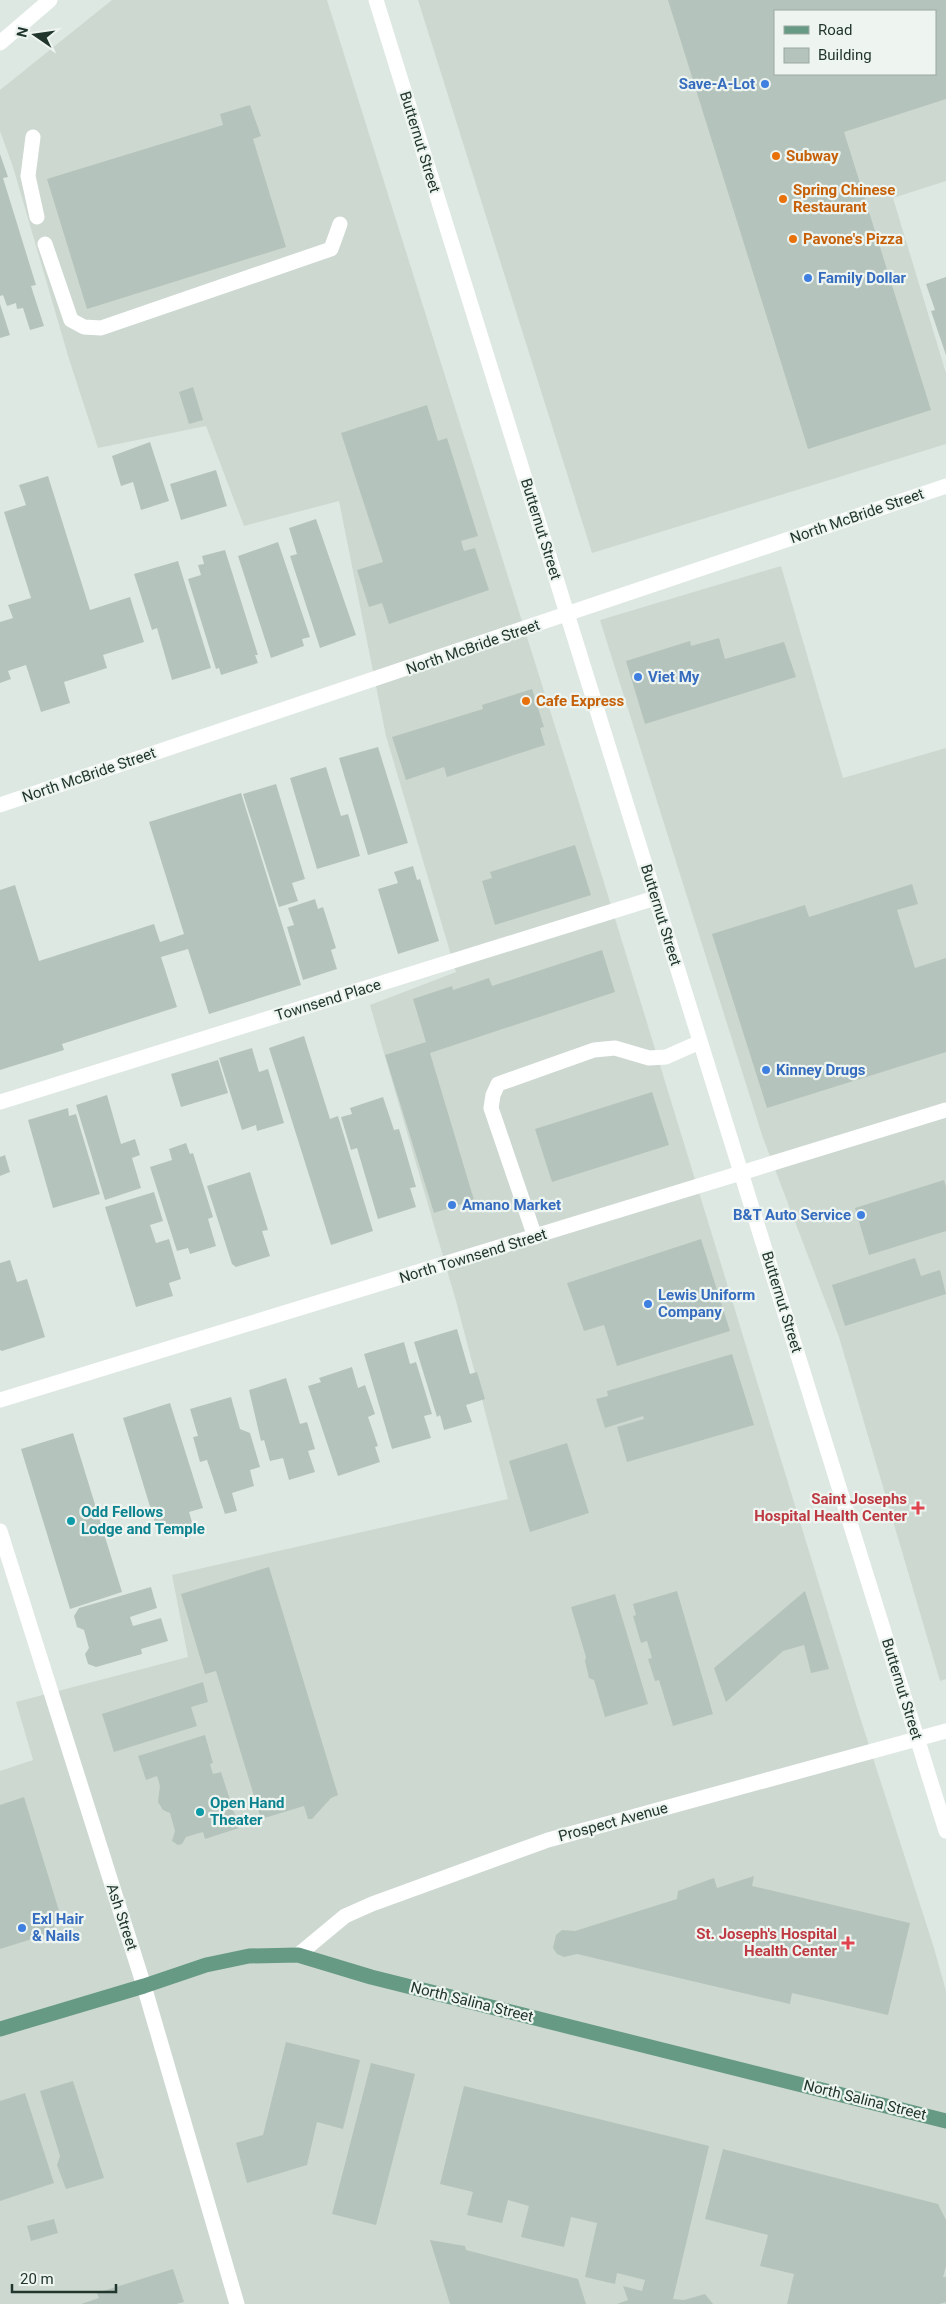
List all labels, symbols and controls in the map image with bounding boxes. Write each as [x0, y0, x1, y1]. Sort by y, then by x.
north arrow [10, 10, 60, 60]
legend [774, 10, 936, 75]
text: Road [818, 21, 852, 39]
text: N [13, 25, 31, 39]
text: Building [818, 46, 872, 64]
place label: Save-A-Lot [679, 75, 755, 93]
marker: Save-A-Lot [759, 78, 771, 90]
street label: Butternut Street [396, 89, 444, 195]
place label: Subway [786, 147, 839, 165]
marker: Subway [770, 150, 782, 162]
place label: Spring Chinese Restaurant [793, 181, 895, 216]
marker: Spring Chinese Restaurant [777, 193, 789, 205]
place label: Pavone's Pizza [803, 230, 903, 248]
marker: Pavone's Pizza [787, 233, 799, 245]
place label: Family Dollar [818, 269, 906, 287]
marker: Family Dollar [802, 272, 814, 284]
street label: Butternut Street [517, 476, 565, 582]
street label: North McBride Street [788, 485, 926, 547]
street label: North McBride Street [404, 616, 542, 678]
place label: Viet My [648, 668, 700, 686]
marker: Viet My [632, 671, 644, 683]
place label: Cafe Express [536, 692, 625, 710]
marker: Cafe Express [520, 695, 532, 707]
street label: North McBride Street [20, 744, 158, 806]
street label: Butternut Street [637, 862, 685, 968]
street label: Townsend Place [273, 975, 383, 1025]
place label: Kinney Drugs [776, 1061, 866, 1079]
marker: Kinney Drugs [760, 1064, 772, 1076]
place label: Amano Market [462, 1196, 561, 1214]
marker: Amano Market [446, 1199, 458, 1211]
place label: B&T Auto Service [733, 1206, 851, 1224]
marker: B&T Auto Service [855, 1209, 867, 1221]
street label: North Townsend Street [397, 1225, 549, 1287]
street label: Butternut Street [758, 1249, 806, 1355]
place label: Lewis Uniform Company [658, 1286, 755, 1321]
marker: Lewis Uniform Company [642, 1298, 654, 1310]
place label: Saint Josephs Hospital Health Center [754, 1490, 908, 1525]
marker: Saint Josephs Hospital Health Center [911, 1501, 925, 1515]
place label: Odd Fellows Lodge and Temple [81, 1503, 205, 1538]
marker: Odd Fellows Lodge and Temple [65, 1515, 77, 1527]
street label: Butternut Street [878, 1636, 926, 1742]
place label: Open Hand Theater [210, 1794, 285, 1829]
street label: Prospect Avenue [556, 1799, 670, 1845]
marker: Open Hand Theater [194, 1806, 206, 1818]
street label: Ash Street [103, 1881, 141, 1953]
place label: Exl Hair & Nails [32, 1910, 84, 1945]
marker: Exl Hair & Nails [16, 1922, 28, 1934]
place label: St. Joseph's Hospital Health Center [696, 1925, 838, 1960]
marker: St. Joseph's Hospital Health Center [841, 1936, 855, 1950]
street label: North Salina Street [409, 1978, 535, 2026]
street label: North Salina Street [802, 2076, 928, 2124]
scale bar [12, 2262, 116, 2294]
text: 20 m [20, 2270, 54, 2288]

